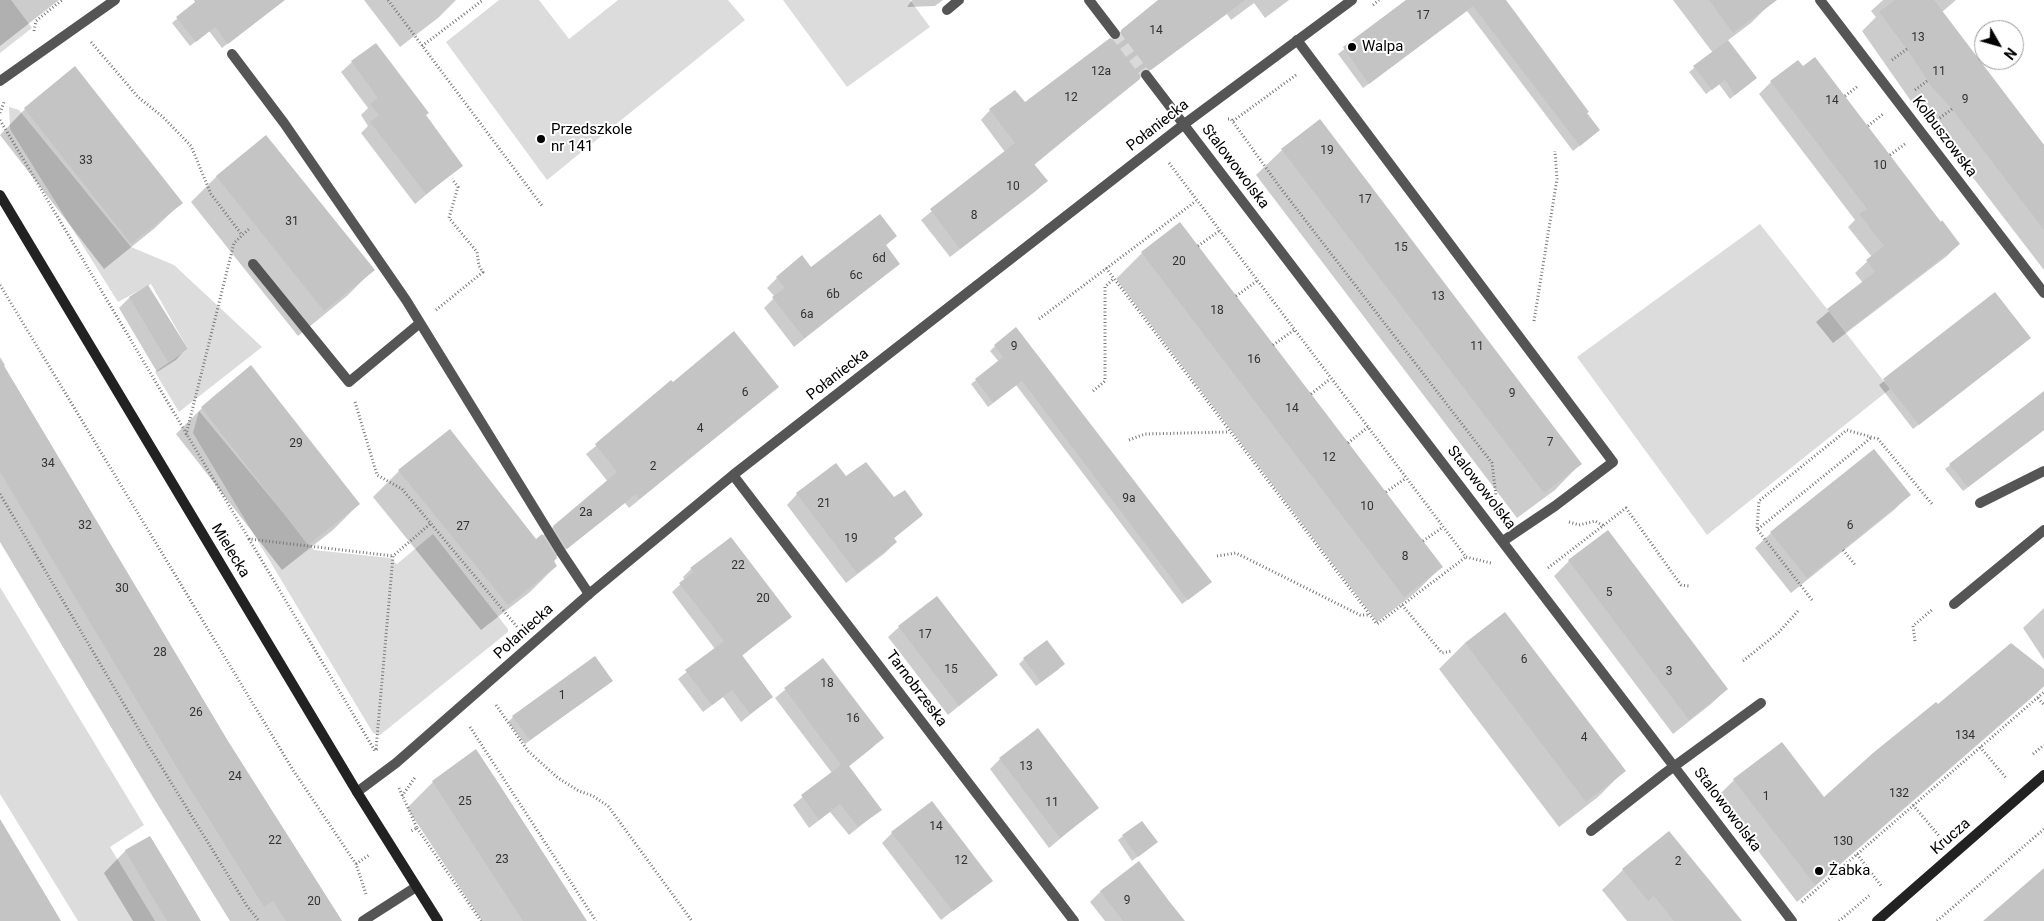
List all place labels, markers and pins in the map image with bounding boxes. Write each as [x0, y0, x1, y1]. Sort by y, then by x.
place label: Walpa [1362, 38, 1403, 56]
marker: Walpa [1346, 41, 1358, 53]
place label: Przedszkole nr 141 [551, 121, 632, 156]
marker: Przedszkole nr 141 [535, 133, 547, 145]
place label: Żabka [1829, 862, 1870, 880]
marker: Żabka [1813, 865, 1825, 877]

